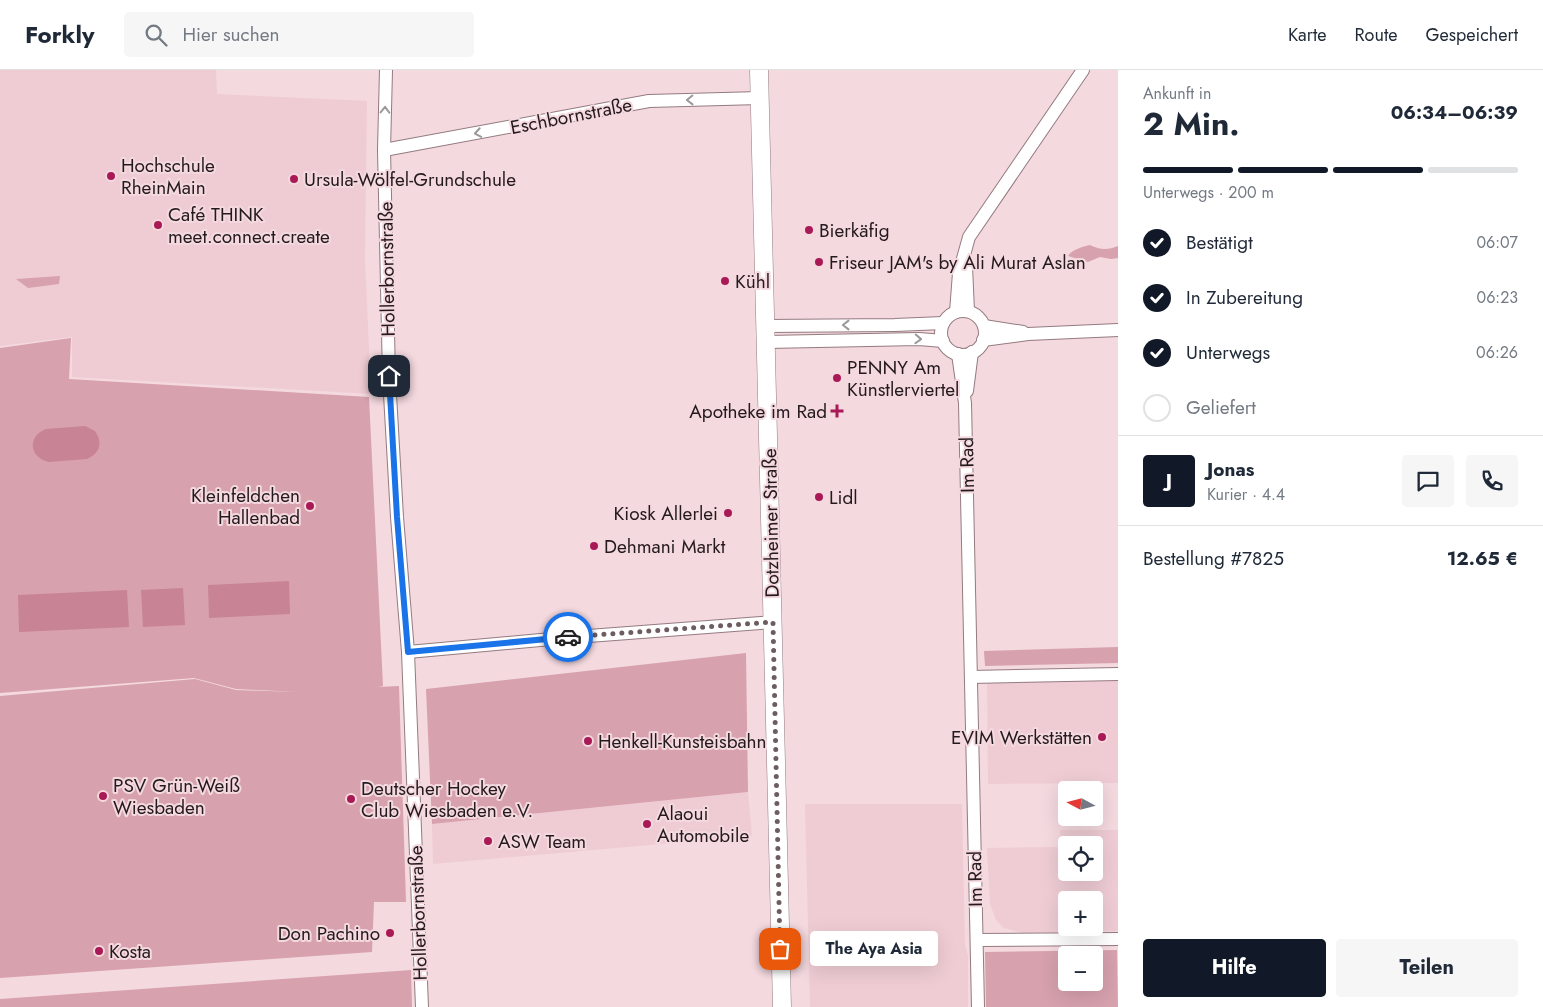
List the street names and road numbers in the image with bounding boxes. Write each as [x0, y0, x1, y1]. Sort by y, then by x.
street label: Eschbornstraße [508, 91, 634, 141]
street label: Hollerbornstraße [372, 201, 402, 337]
street label: Im Rad [953, 437, 981, 493]
street label: Dotzheimer Straße [756, 448, 786, 598]
street label: Hollerbornstraße [402, 845, 434, 981]
street label: Im Rad [961, 851, 989, 907]

